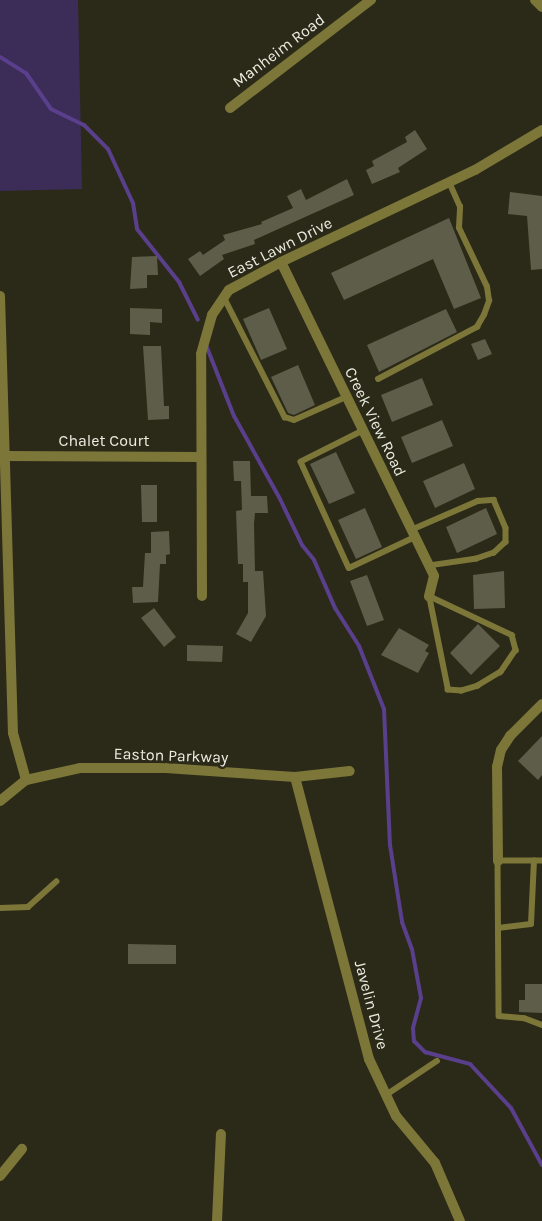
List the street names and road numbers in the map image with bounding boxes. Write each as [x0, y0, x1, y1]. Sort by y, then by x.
street label: Manheim Road [229, 10, 329, 92]
street label: East Lawn Drive [225, 213, 335, 283]
street label: Creek View Road [340, 364, 410, 480]
street label: Chalet Court [59, 431, 149, 451]
street label: Easton Parkway [113, 744, 229, 768]
street label: Javelin Drive [350, 958, 392, 1052]

